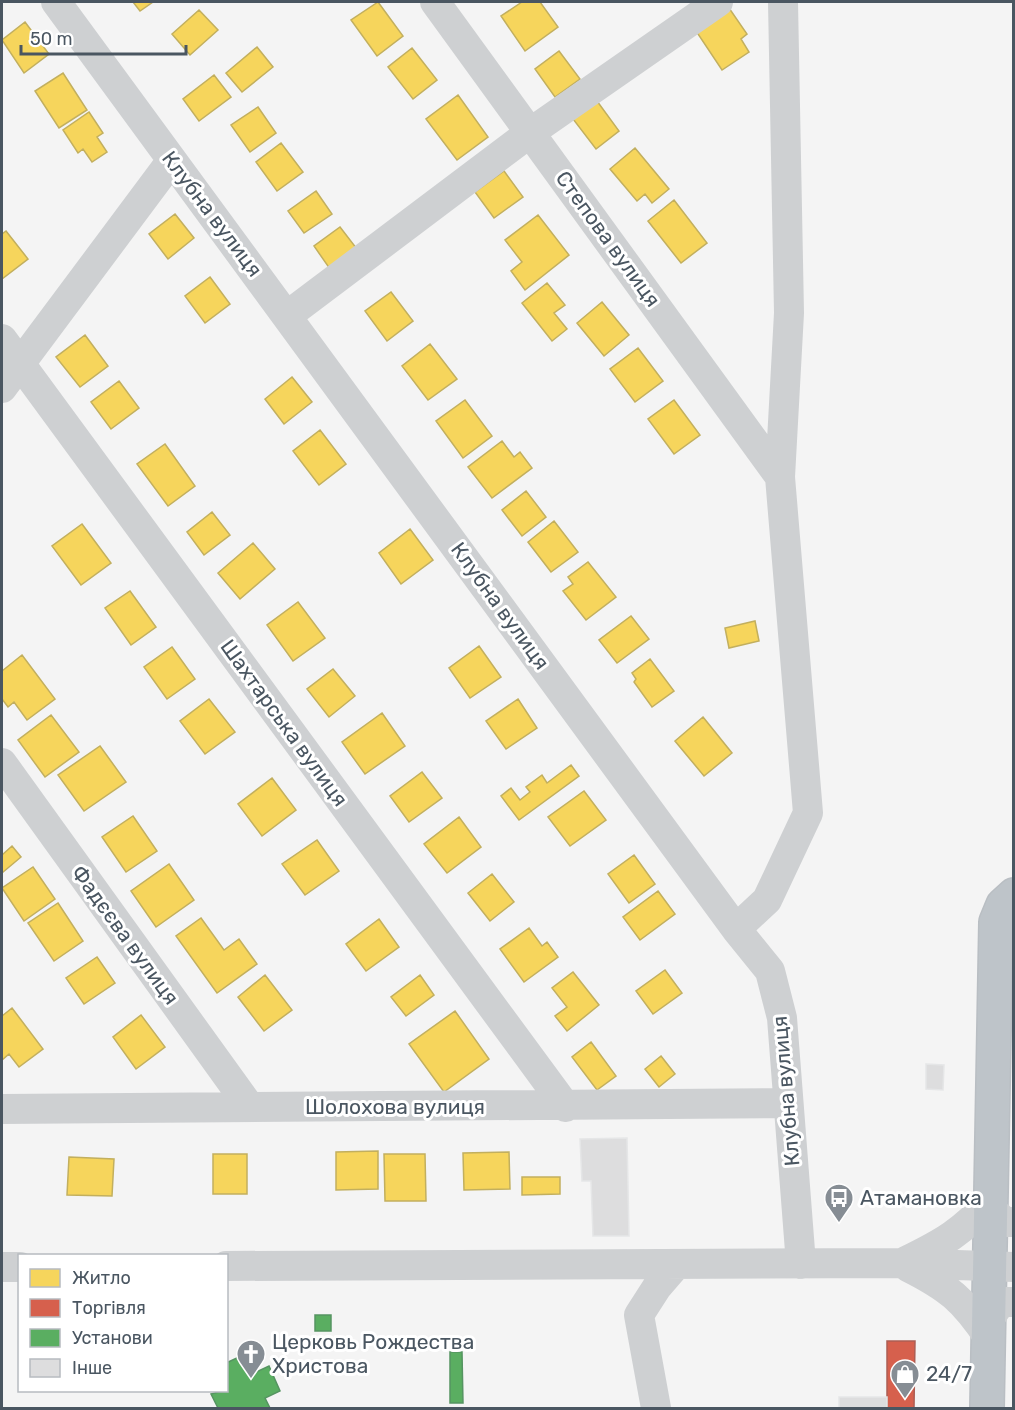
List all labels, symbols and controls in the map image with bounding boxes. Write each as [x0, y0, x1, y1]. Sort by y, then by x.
scale bar [21, 18, 186, 56]
text: 50 m [30, 28, 73, 50]
street label: Клубна вулиця [157, 146, 268, 281]
street label: Степова вулиця [551, 166, 666, 311]
street label: Клубна вулиця [446, 537, 555, 674]
street label: Шахтарська вулиця [216, 634, 353, 811]
street label: Фадєєва вулиця [67, 860, 184, 1009]
street label: Клубна вулиця [766, 1015, 805, 1167]
street label: Шолохова вулиця [305, 1094, 485, 1119]
bus stop icon: Атамановка [823, 1182, 855, 1224]
place label: Атамановка [860, 1185, 982, 1210]
legend [18, 1254, 228, 1392]
text: Житло [72, 1267, 131, 1289]
text: Торгівля [72, 1297, 146, 1319]
text: Установи [72, 1327, 153, 1349]
place label: Церковь Рождества Христова [272, 1329, 474, 1378]
church icon: Церковь Рождества Христова [235, 1338, 267, 1380]
text: Інше [72, 1357, 112, 1379]
shop icon: 24/7 [889, 1358, 921, 1400]
place label: 24/7 [926, 1361, 972, 1386]

